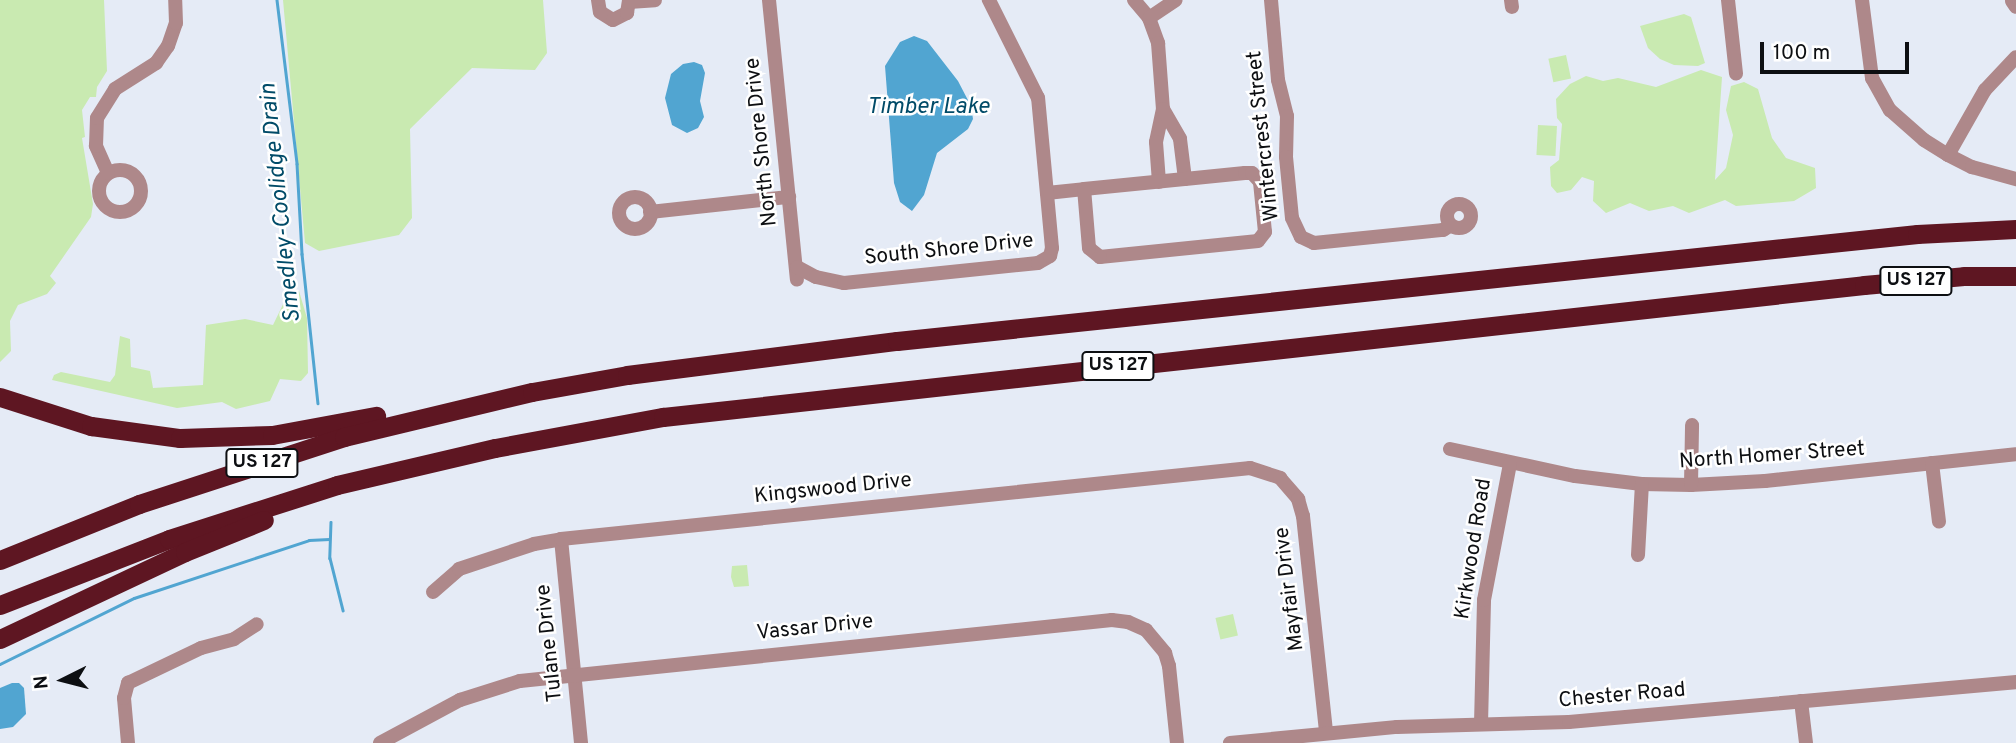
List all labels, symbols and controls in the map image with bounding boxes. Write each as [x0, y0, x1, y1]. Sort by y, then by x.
scale bar [1764, 28, 1913, 72]
text: 100 m [1773, 40, 1830, 67]
street label: Wintercrest Street [1243, 50, 1285, 222]
street label: North Shore Drive [741, 57, 783, 227]
water label: Smedley-Coolidge Drain [256, 82, 308, 324]
water label: Timber Lake [867, 94, 989, 122]
street label: South Shore Drive [863, 229, 1035, 271]
road number: US 127 [1879, 266, 1953, 296]
road number: US 127 [1081, 350, 1155, 382]
street label: North Homer Street [1678, 437, 1866, 475]
road number: US 127 [225, 447, 299, 478]
street label: Kingswood Drive [753, 468, 913, 510]
street label: Kirkwood Road [1450, 477, 1498, 621]
street label: Mayfair Drive [1270, 526, 1310, 652]
street label: Tulane Drive [531, 583, 569, 703]
street label: Vassar Drive [756, 609, 874, 647]
north arrow [28, 645, 98, 715]
text: N [29, 674, 55, 690]
street label: Chester Road [1557, 678, 1687, 714]

